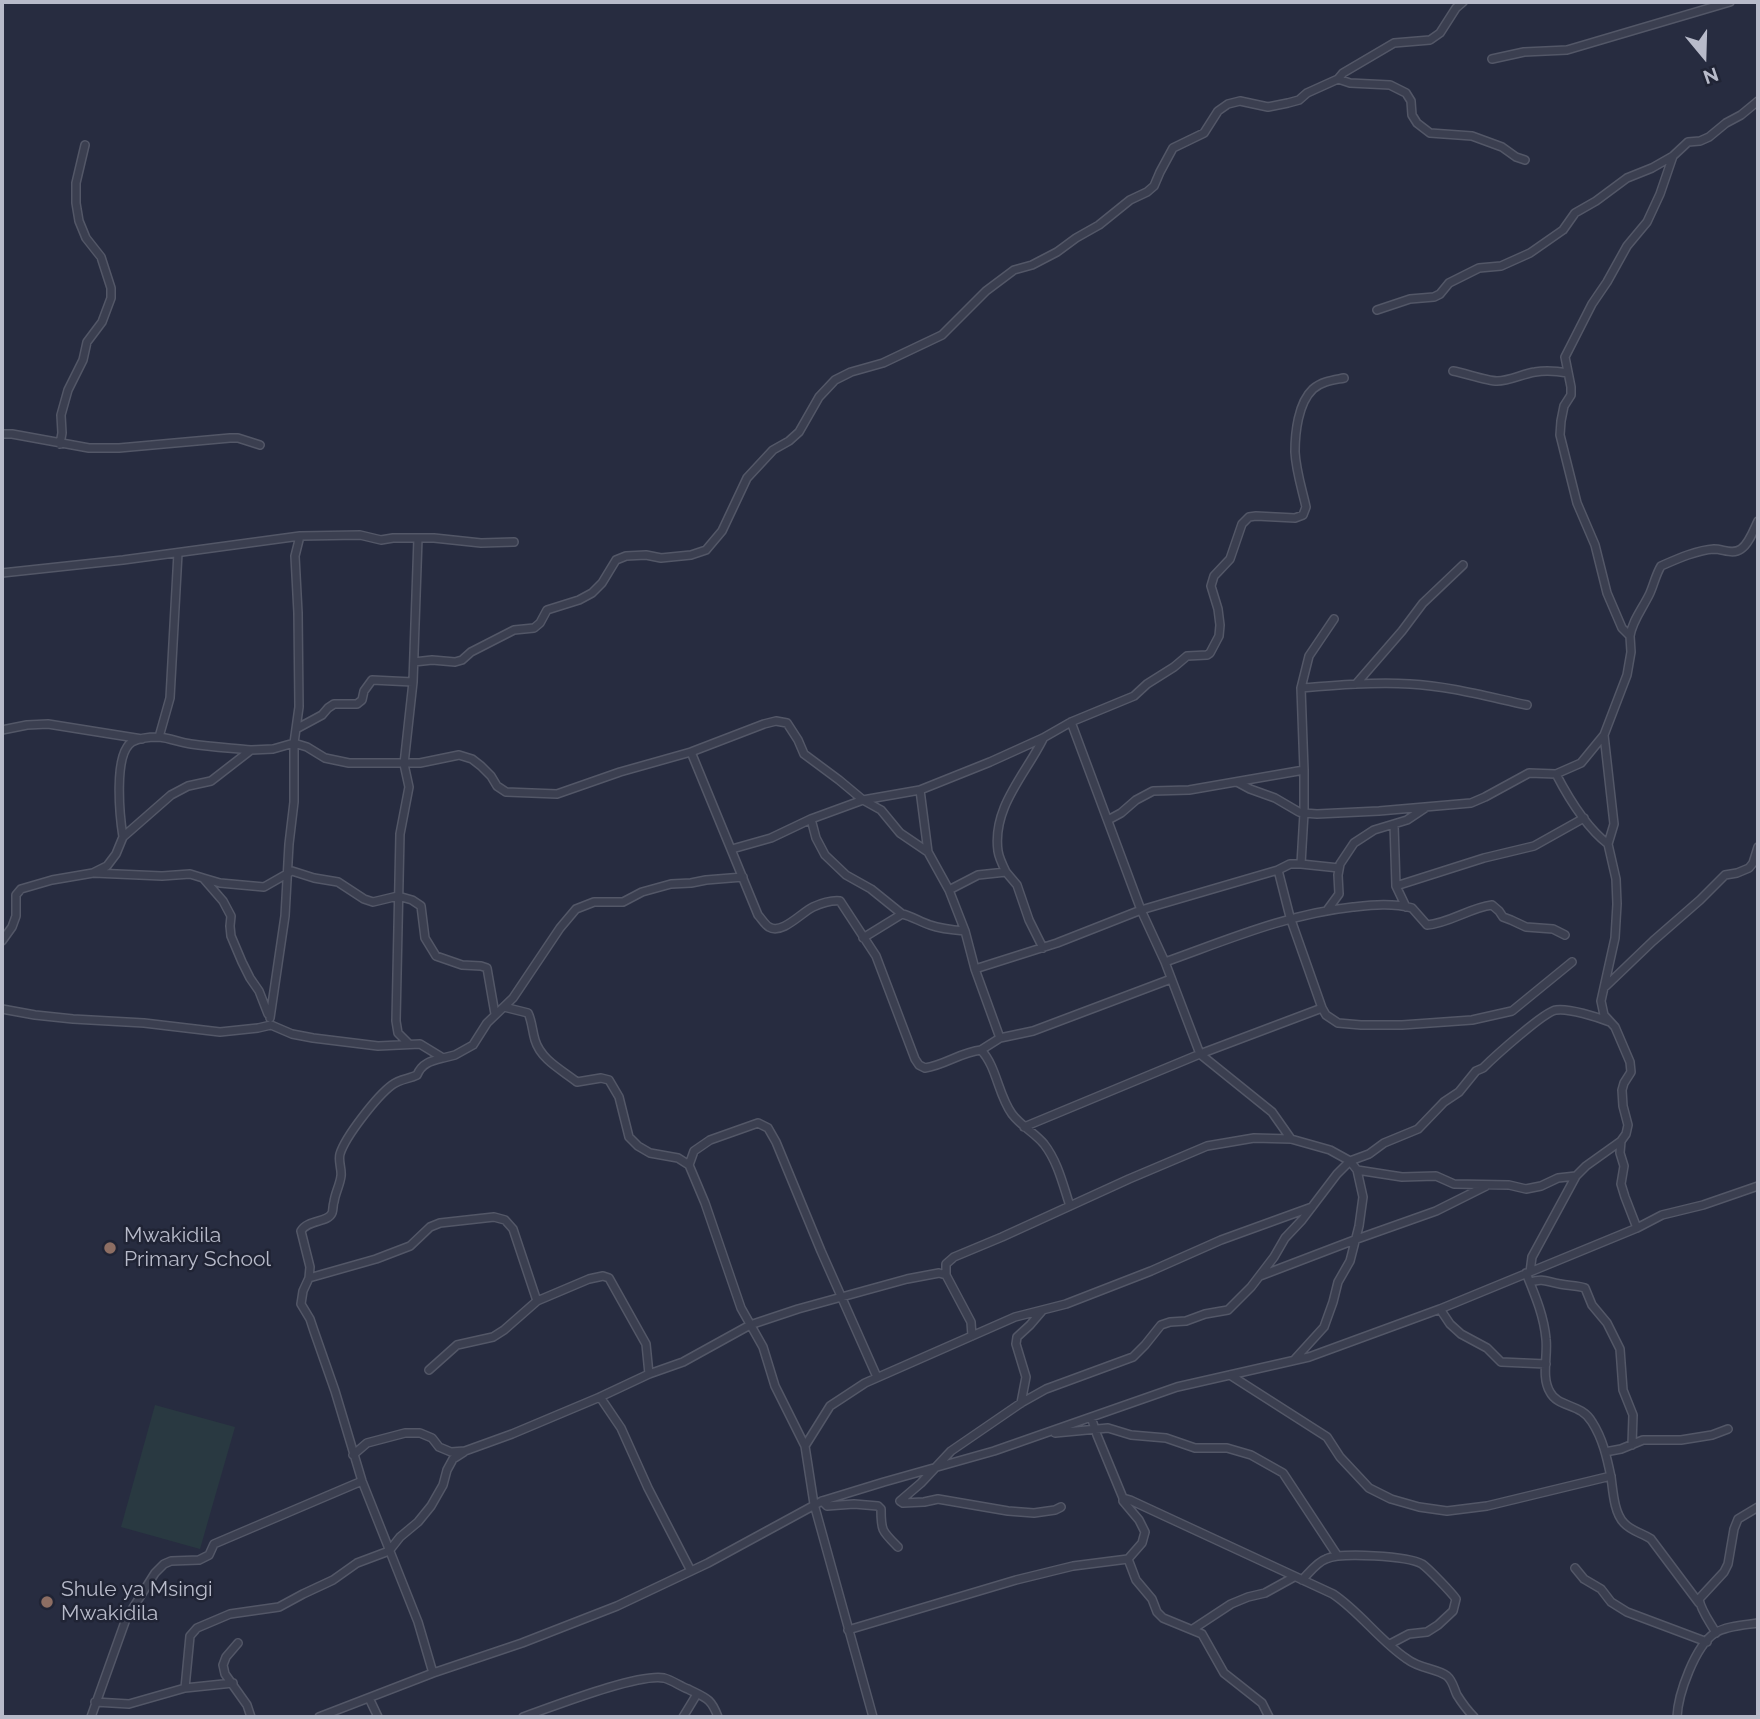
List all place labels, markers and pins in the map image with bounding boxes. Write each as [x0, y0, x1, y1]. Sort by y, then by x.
place label: Mwakidila Primary School [124, 1223, 271, 1273]
marker: Mwakidila Primary School [102, 1240, 118, 1256]
place label: Shule ya Msingi Mwakidila [61, 1577, 213, 1627]
marker: Shule ya Msingi Mwakidila [39, 1594, 55, 1610]

